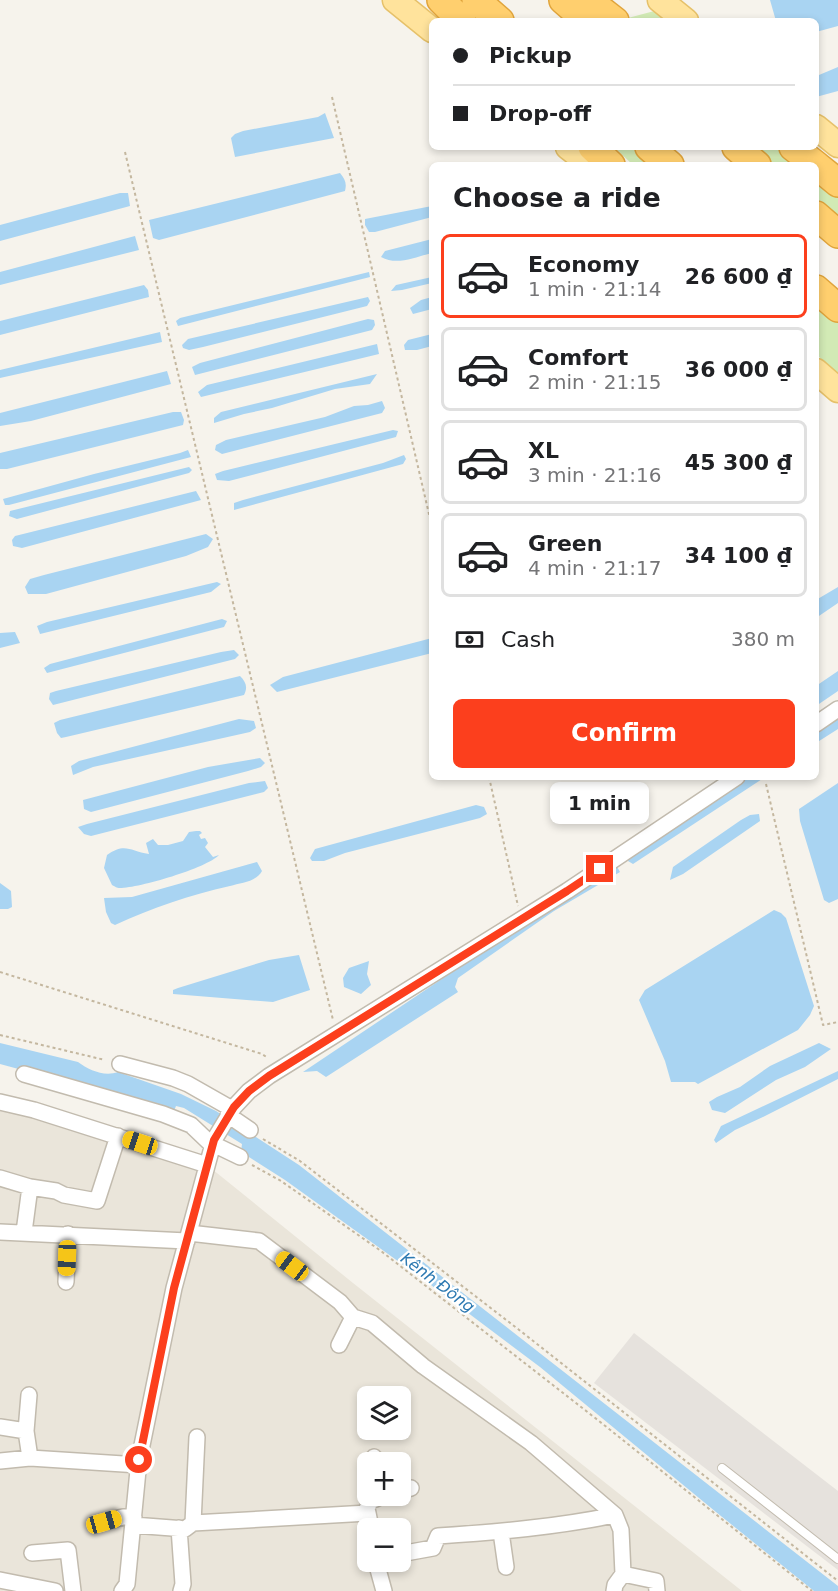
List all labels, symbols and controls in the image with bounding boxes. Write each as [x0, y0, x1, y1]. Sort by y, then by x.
text: Pickup [489, 43, 572, 68]
text: Drop-off [489, 101, 591, 126]
text: Choose a ride [453, 182, 661, 213]
icon: car [456, 249, 510, 303]
text: Economy [528, 252, 639, 277]
text: 26 600 ₫ [685, 264, 792, 289]
text: 1 min · 21:14 [528, 277, 662, 301]
icon: car [456, 342, 510, 396]
text: Comfort [528, 345, 628, 370]
text: 36 000 ₫ [685, 357, 792, 382]
text: 2 min · 21:15 [528, 370, 662, 394]
icon: car [456, 435, 510, 489]
text: XL [528, 438, 559, 463]
text: 45 300 ₫ [685, 450, 792, 475]
text: 3 min · 21:16 [528, 463, 662, 487]
icon: car [456, 528, 510, 582]
text: Green [528, 531, 602, 556]
text: 34 100 ₫ [685, 543, 792, 568]
text: 4 min · 21:17 [528, 556, 662, 580]
icon: cash [453, 623, 486, 656]
text: Cash [501, 627, 555, 652]
text: 380 m [731, 627, 795, 651]
button: Confirm [453, 699, 795, 768]
callout: 1 min [550, 782, 650, 824]
text: 1 min [568, 791, 631, 815]
route end [586, 855, 613, 882]
car [120, 1129, 160, 1157]
car [57, 1240, 77, 1276]
car [272, 1248, 312, 1284]
water label: Kênh Đông [397, 1248, 478, 1316]
map controls [357, 1386, 411, 1572]
button: layers [357, 1386, 411, 1440]
route start [125, 1446, 152, 1473]
button: + [357, 1452, 411, 1506]
car [84, 1508, 124, 1536]
button: − [357, 1518, 411, 1572]

